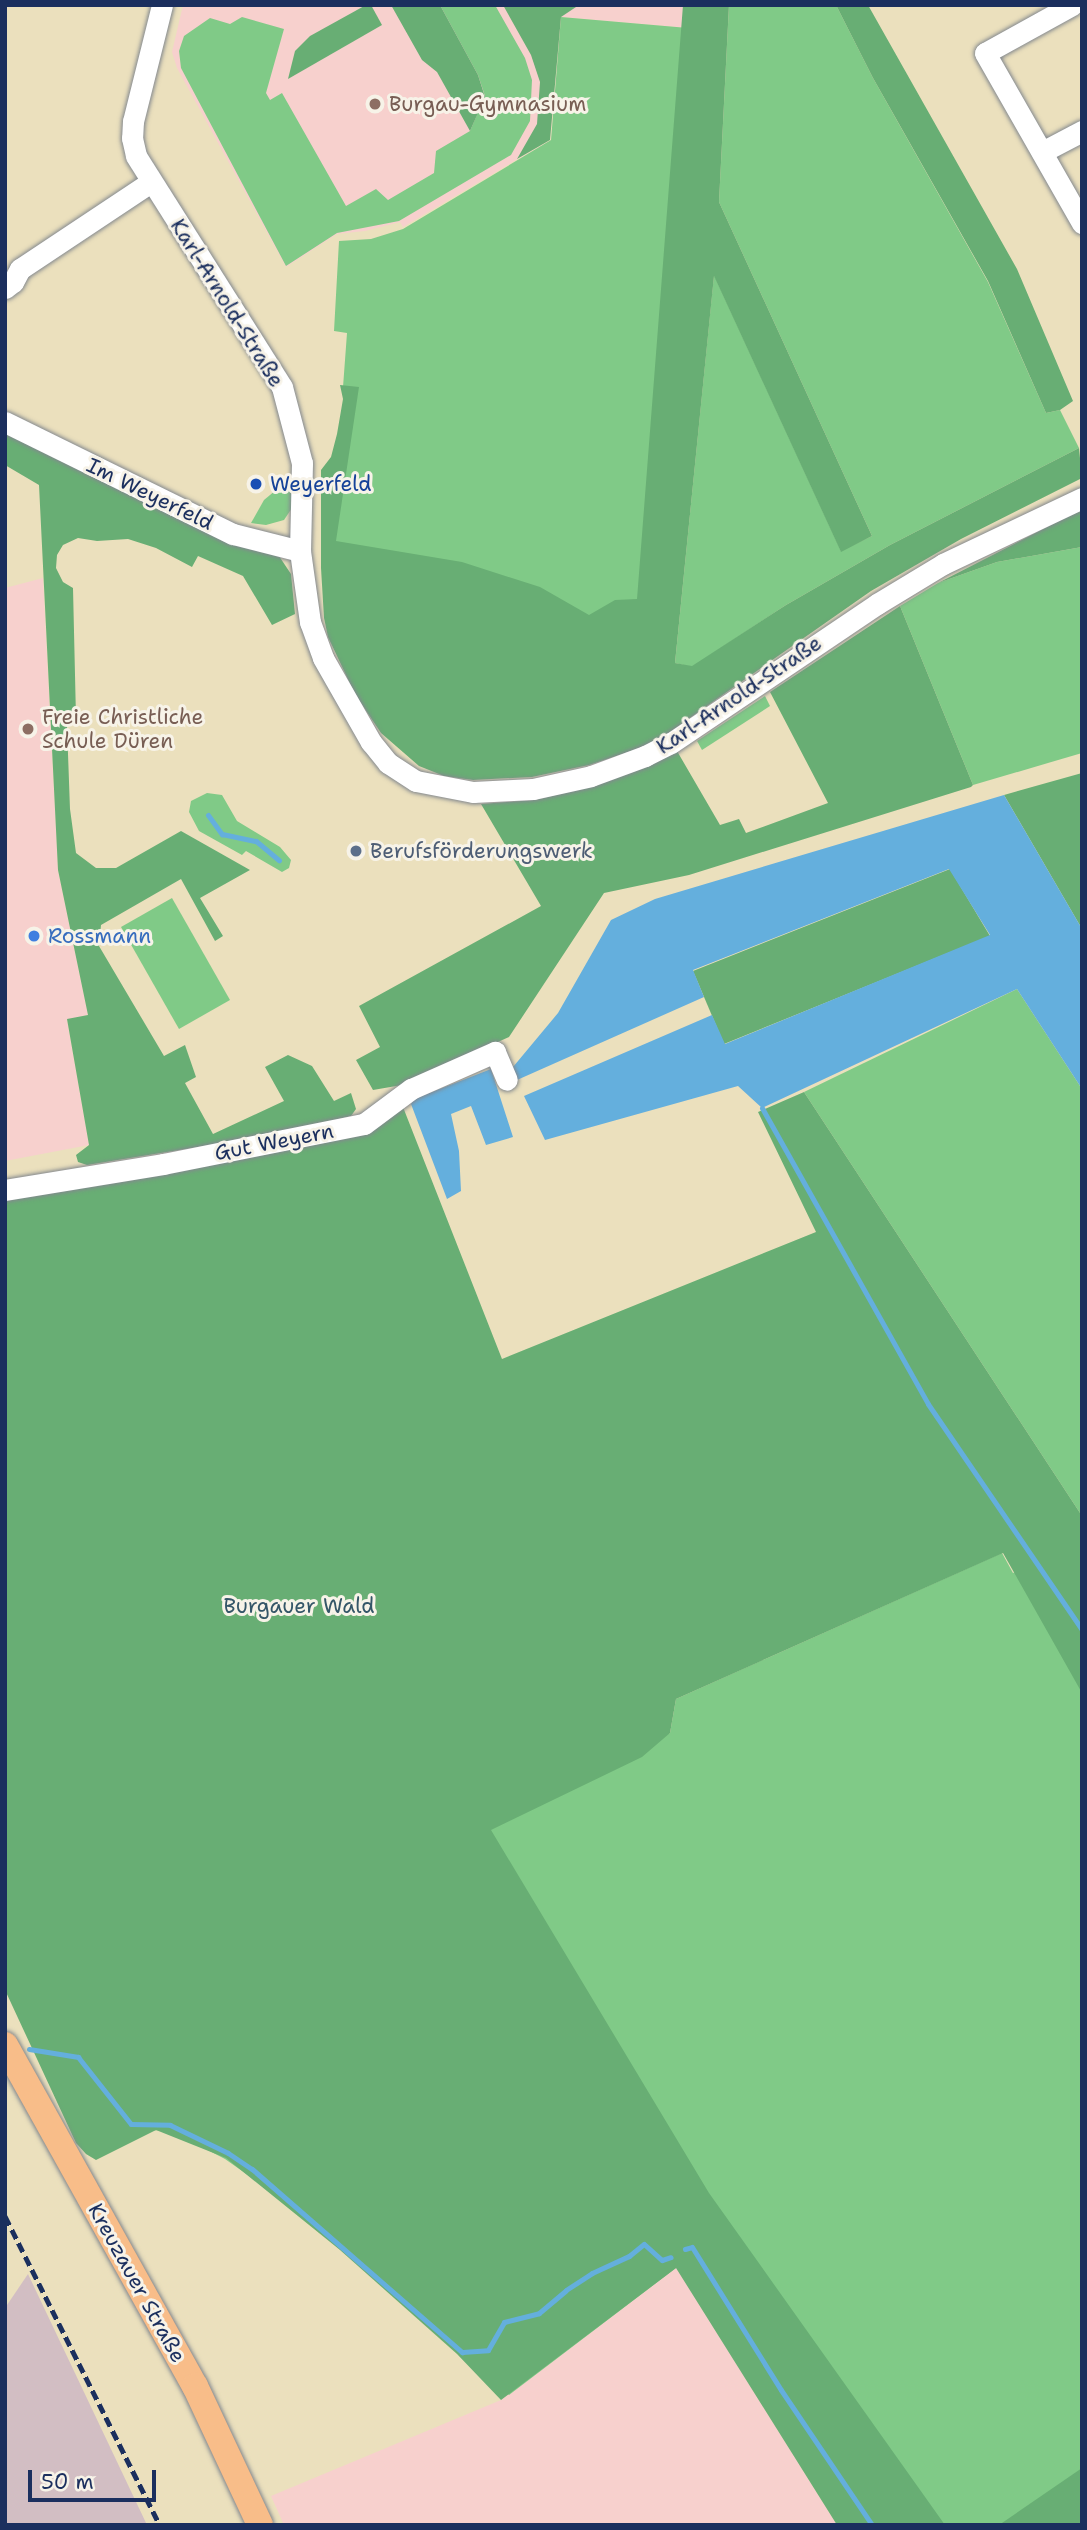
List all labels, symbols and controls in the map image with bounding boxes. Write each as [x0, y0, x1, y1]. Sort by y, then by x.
place label: Burgau-Gymnasium [389, 91, 586, 117]
marker: Burgau-Gymnasium [367, 96, 383, 112]
street label: Karl-Arnold-Straße [165, 214, 289, 392]
street label: Im Weyerfeld [82, 452, 218, 536]
place label: Weyerfeld [270, 471, 372, 497]
marker: Weyerfeld [248, 476, 264, 492]
street label: Karl-Arnold-Straße [652, 630, 826, 760]
place label: Freie Christliche Schule Düren [42, 704, 203, 754]
marker: Freie Christliche Schule Düren [20, 721, 36, 737]
place label: Berufsförderungswerk [370, 838, 593, 864]
marker: Berufsförderungswerk [348, 843, 364, 859]
place label: Rossmann [48, 923, 151, 949]
marker: Rossmann [26, 928, 42, 944]
street label: Gut Weyern [212, 1118, 336, 1166]
park label: Burgauer Wald [223, 1593, 375, 1619]
street label: Kreuzauer Straße [83, 2199, 191, 2367]
scale bar [32, 2456, 159, 2500]
text: 50 m [41, 2468, 94, 2496]

